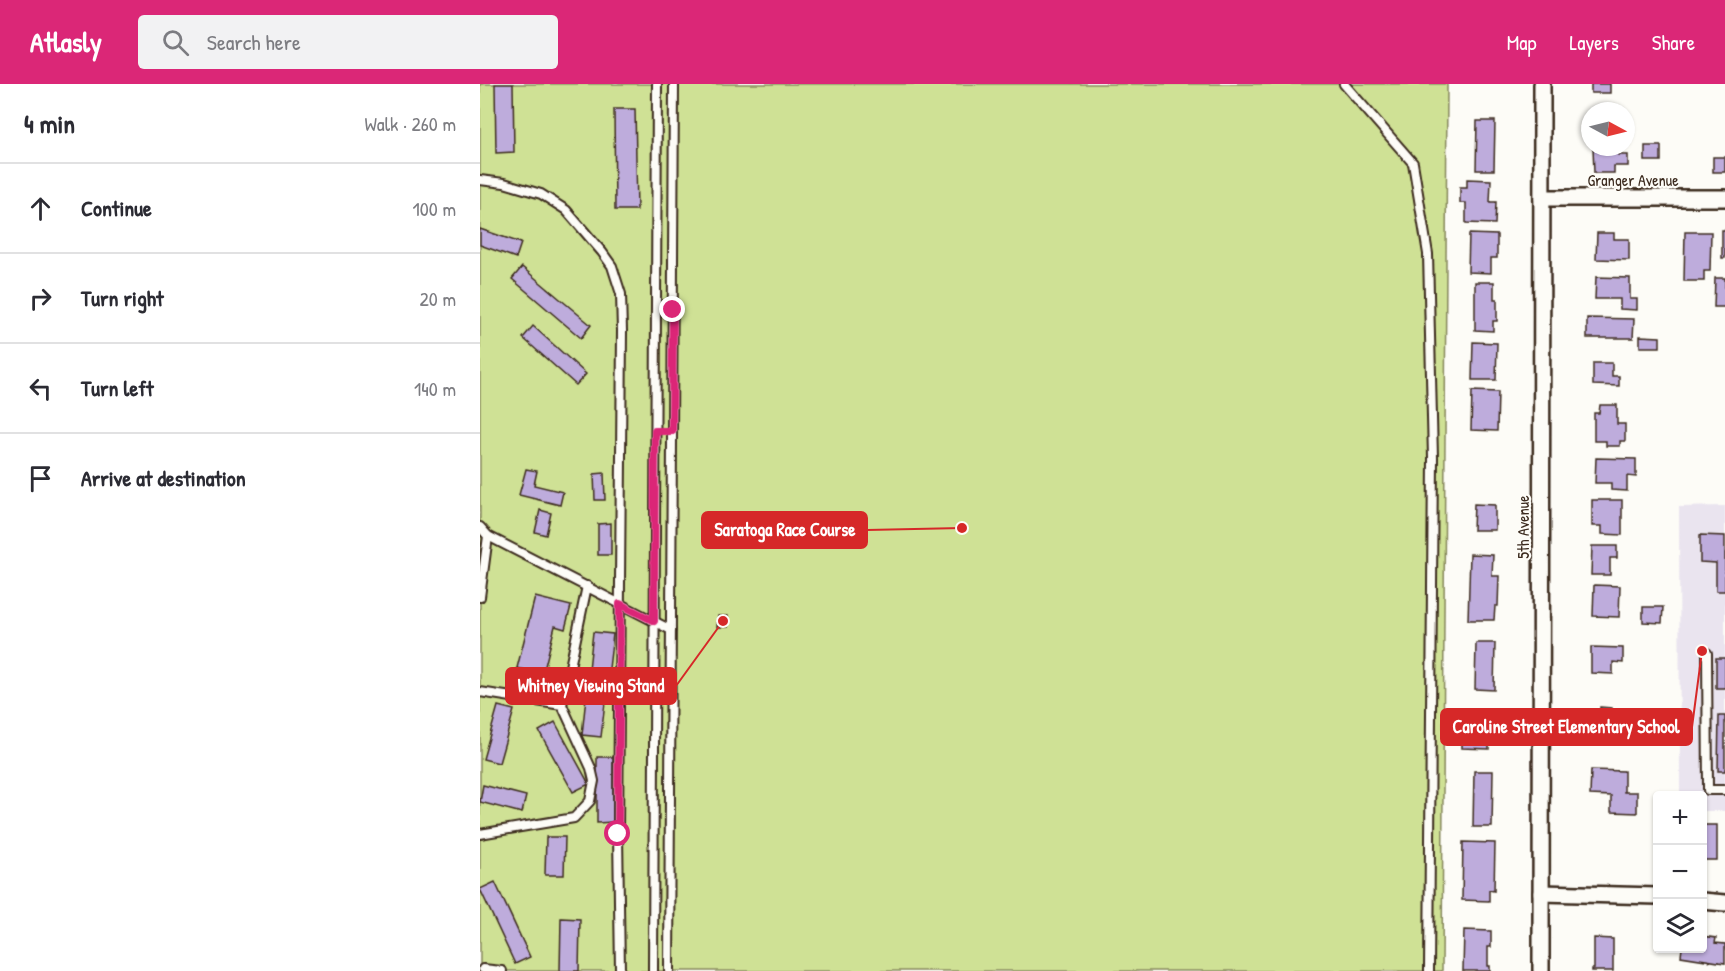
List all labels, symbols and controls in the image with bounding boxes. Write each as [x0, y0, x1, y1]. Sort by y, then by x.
search box [138, 15, 558, 69]
text: Atlasly [30, 23, 102, 61]
icon: search [159, 26, 192, 59]
text: Search here [207, 27, 301, 57]
text: Map [1507, 28, 1536, 57]
text: Layers [1569, 28, 1619, 57]
text: Share [1652, 28, 1695, 57]
north arrow [1581, 102, 1635, 156]
text: 4 min [24, 106, 75, 141]
text: Walk · 260 m [365, 110, 456, 137]
street label: Granger Avenue [1587, 169, 1679, 191]
icon: ahead [24, 192, 57, 225]
text: Continue [81, 193, 152, 223]
text: 100 m [413, 195, 456, 222]
icon: right [24, 282, 57, 315]
text: Turn right [81, 283, 164, 313]
text: 20 m [419, 285, 456, 312]
route end [659, 296, 685, 322]
icon: left [24, 372, 57, 405]
text: Turn left [81, 373, 154, 403]
text: 140 m [414, 375, 456, 402]
icon: arrive [24, 462, 57, 495]
text: Arrive at destination [81, 463, 246, 493]
street label: 5th Avenue [1512, 495, 1534, 559]
callout: Saratoga Race Course [702, 512, 867, 548]
text: Saratoga Race Course [715, 517, 856, 543]
callout: Whitney Viewing Stand [506, 668, 676, 704]
text: Whitney Viewing Stand [518, 673, 664, 699]
callout: Caroline Street Elementary School [1441, 709, 1692, 745]
text: Caroline Street Elementary School [1453, 714, 1681, 740]
map controls [1653, 791, 1707, 953]
button: + [1653, 791, 1707, 845]
route start [604, 820, 630, 846]
button: − [1653, 845, 1707, 899]
button: layers [1653, 899, 1707, 953]

